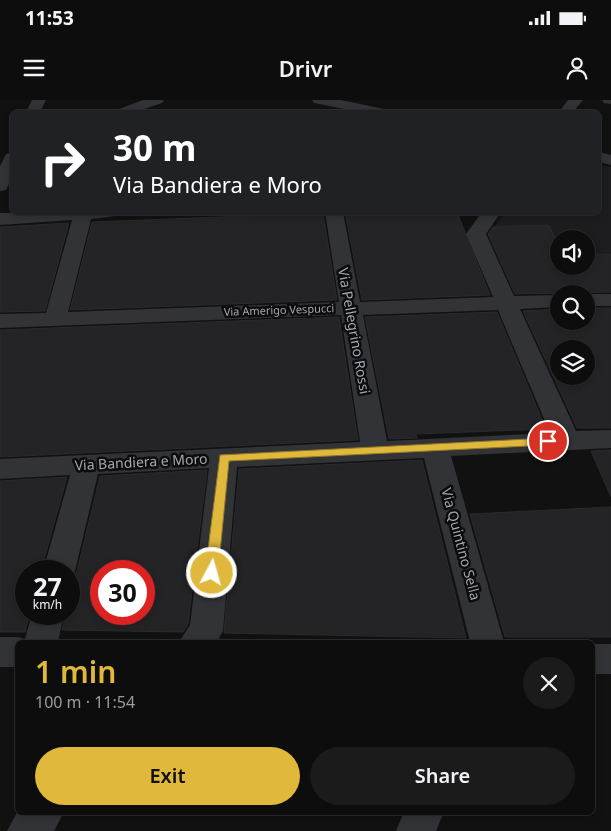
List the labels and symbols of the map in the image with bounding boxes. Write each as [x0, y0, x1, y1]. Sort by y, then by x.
street label: Via Pellegrino Rossi [334, 266, 375, 396]
street label: Via Amerigo Vespucci [224, 300, 334, 319]
pin [527, 420, 569, 462]
street label: Via Bandiera e Moro [74, 449, 208, 474]
street label: Via Quintino Sella [437, 486, 486, 602]
position arrow [185, 546, 237, 598]
speed limit sign: 30 [90, 560, 155, 625]

